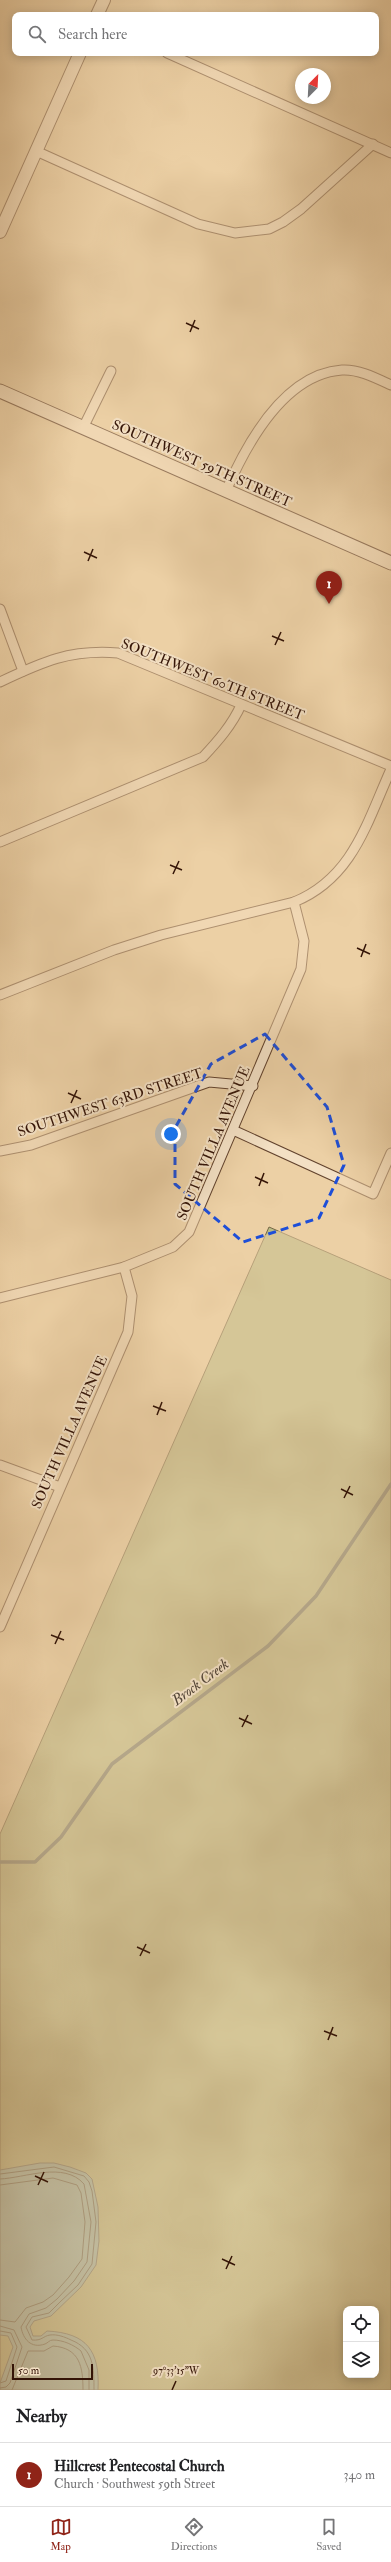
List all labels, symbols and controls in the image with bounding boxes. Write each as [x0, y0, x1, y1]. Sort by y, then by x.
search box [12, 12, 379, 56]
icon: search [26, 23, 48, 45]
text: Search here [58, 25, 127, 44]
north arrow [295, 68, 331, 104]
street label: SOUTHWEST 59TH STREET [109, 416, 295, 511]
pin: 1 [316, 571, 342, 604]
street label: SOUTHWEST 60TH STREET [119, 635, 307, 724]
street label: SOUTHWEST 63RD STREET [15, 1064, 205, 1140]
street label: SOUTH VILLA AVENUE [173, 1064, 254, 1223]
your location [161, 1124, 181, 1144]
street label: SOUTH VILLA AVENUE [28, 1353, 111, 1511]
water label: Brock Creek [167, 1655, 233, 1711]
map controls [343, 2306, 379, 2378]
button: locate [343, 2306, 379, 2342]
button: layers [343, 2342, 379, 2378]
scale bar [12, 2362, 93, 2381]
text: 50 m [18, 2364, 39, 2377]
text: 97°33'15"W [152, 2365, 200, 2377]
text: Nearby [16, 2406, 67, 2427]
text: Hillcrest Pentecostal Church [54, 2457, 225, 2476]
text: 1 [27, 2467, 31, 2483]
text: 340 m [344, 2467, 375, 2483]
text: Church · Southwest 59th Street [54, 2476, 215, 2492]
tab: Map [50, 2516, 72, 2553]
tab: Directions [171, 2516, 217, 2553]
tab: Saved [316, 2516, 341, 2553]

